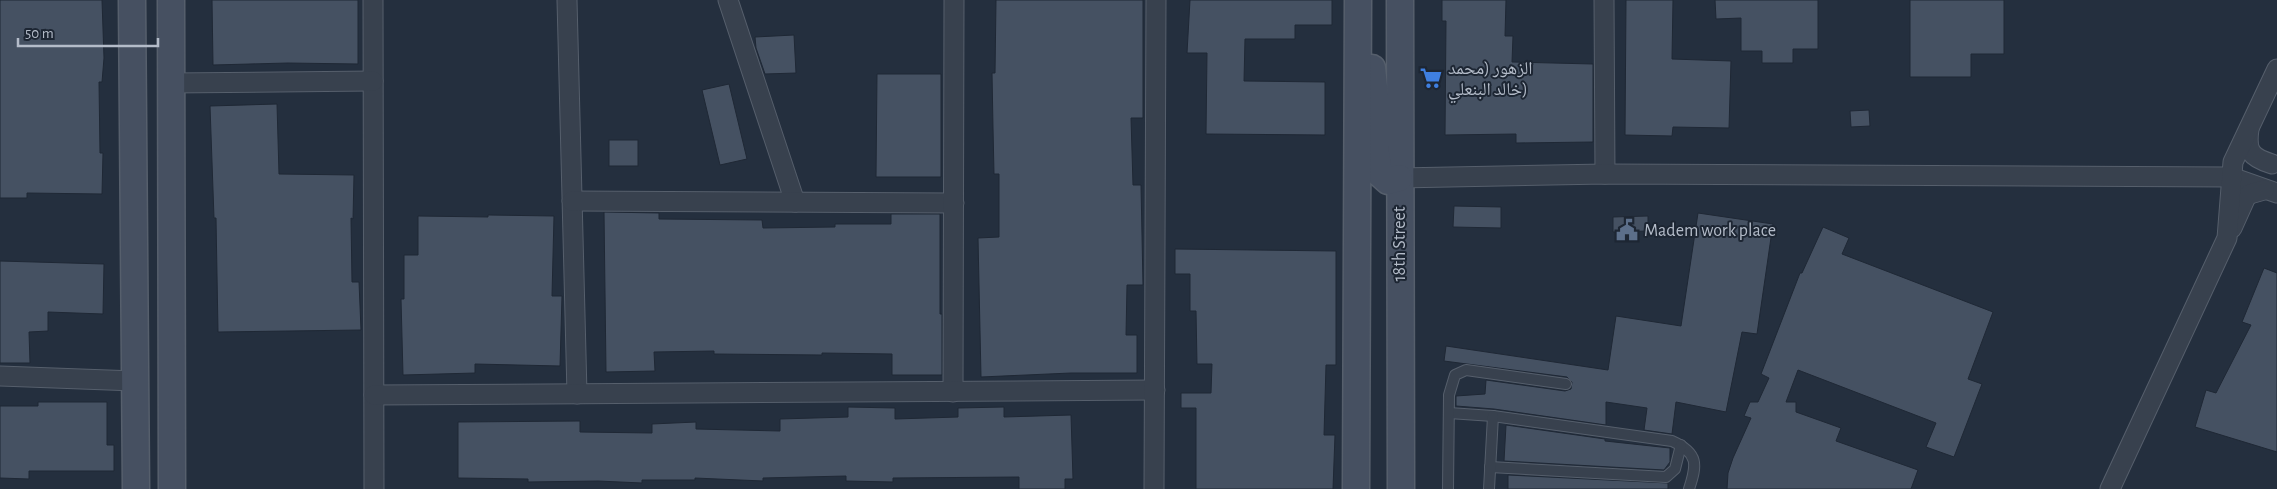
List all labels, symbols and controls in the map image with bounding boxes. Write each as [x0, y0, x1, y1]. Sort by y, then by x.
scale bar [18, 15, 158, 47]
text: 50 m [25, 26, 54, 41]
place label: الزهور (محمد خالد البنعلي) [1448, 60, 1533, 104]
supermarket icon: الزهور (محمد خالد البنعلي) [1418, 65, 1444, 91]
street label: 18th Street [1391, 206, 1409, 282]
public building icon: Madem work place [1614, 217, 1640, 243]
place label: Madem work place [1644, 222, 1776, 240]

